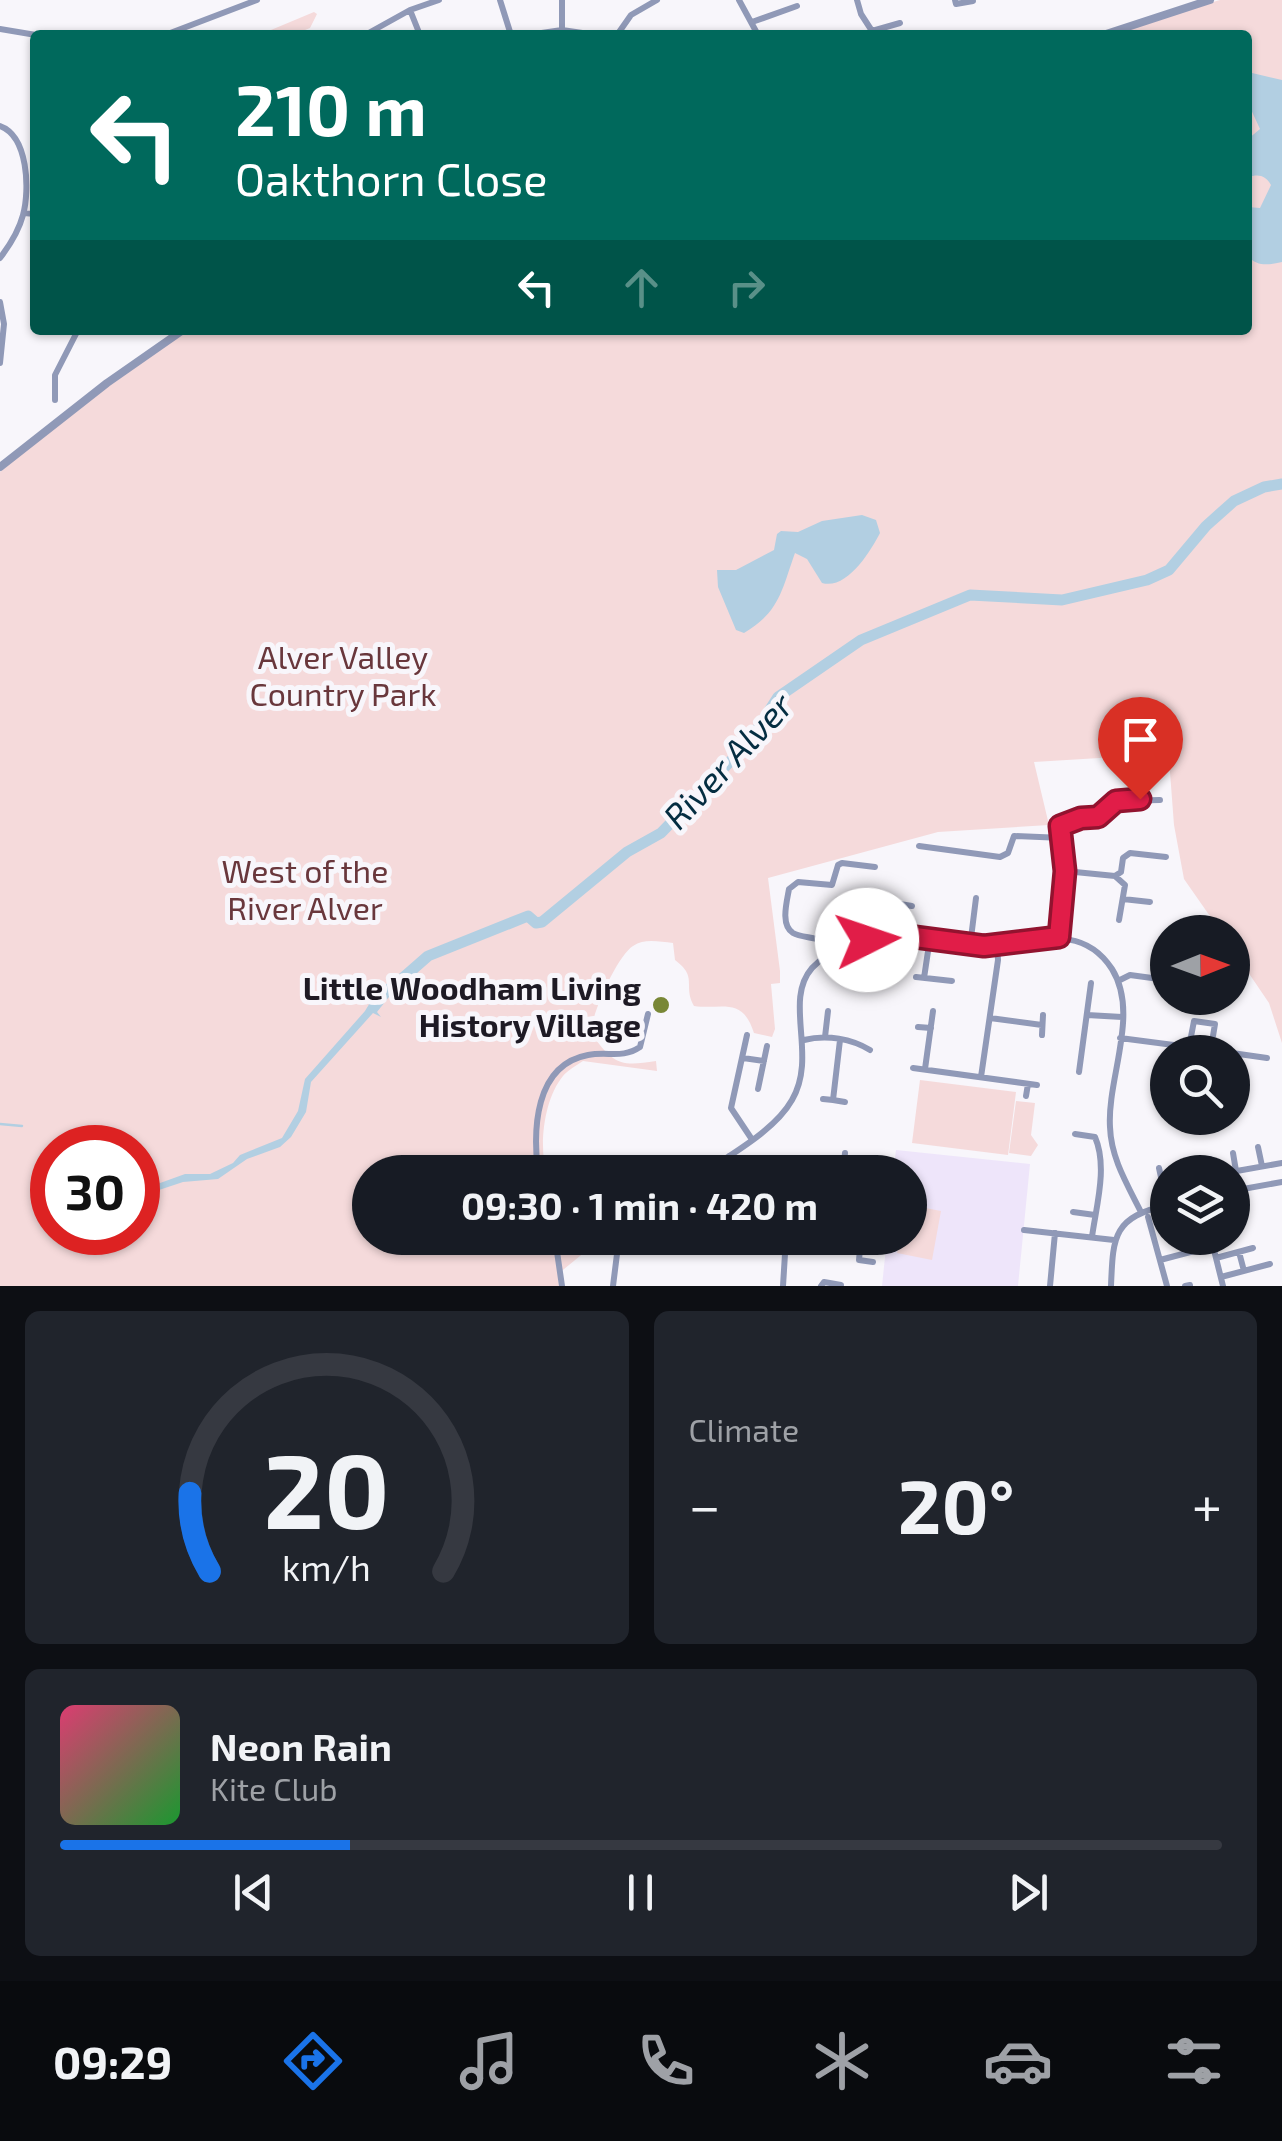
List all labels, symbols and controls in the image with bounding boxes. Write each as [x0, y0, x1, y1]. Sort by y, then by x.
text: 210 m [235, 66, 427, 150]
icon: left [70, 70, 200, 200]
text: Oakthorn Close [235, 151, 547, 205]
icon: left [509, 260, 564, 315]
icon: ahead [614, 260, 669, 315]
icon: right [719, 260, 774, 315]
park label: Alver Valley Country Park [249, 637, 437, 712]
water label: River Alver [654, 683, 801, 837]
pin [1098, 697, 1183, 800]
icon: arrive [1113, 712, 1168, 767]
park label: West of the River Alver [222, 851, 388, 926]
position arrow [815, 888, 919, 992]
north arrow [1150, 915, 1250, 1015]
map controls [1150, 915, 1250, 1255]
place label: Little Woodham Living History Village [303, 968, 641, 1044]
marker: Little Woodham Living History Village [650, 994, 672, 1016]
button: search [1150, 1035, 1250, 1135]
speed limit sign: 30 [30, 1125, 160, 1255]
button: layers [1150, 1155, 1250, 1255]
text: 09:30 · 1 min · 420 m [461, 1182, 818, 1228]
text: Climate [689, 1410, 799, 1448]
text: 20 [264, 1425, 390, 1550]
text: 20° [898, 1459, 1015, 1549]
text: − [689, 1471, 721, 1537]
text: + [1192, 1471, 1222, 1537]
text: km/h [282, 1545, 371, 1588]
text: Neon Rain [210, 1723, 392, 1769]
text: Kite Club [210, 1769, 338, 1807]
icon: previous [226, 1865, 281, 1920]
icon: pause [613, 1865, 668, 1920]
icon: next [1001, 1865, 1056, 1920]
icon: directions [278, 2026, 348, 2096]
icon: music [454, 2026, 524, 2096]
icon: phone [631, 2026, 701, 2096]
icon: climate [807, 2026, 877, 2096]
icon: car [983, 2026, 1053, 2096]
icon: filters [1159, 2026, 1229, 2096]
text: 09:29 [53, 2034, 172, 2088]

